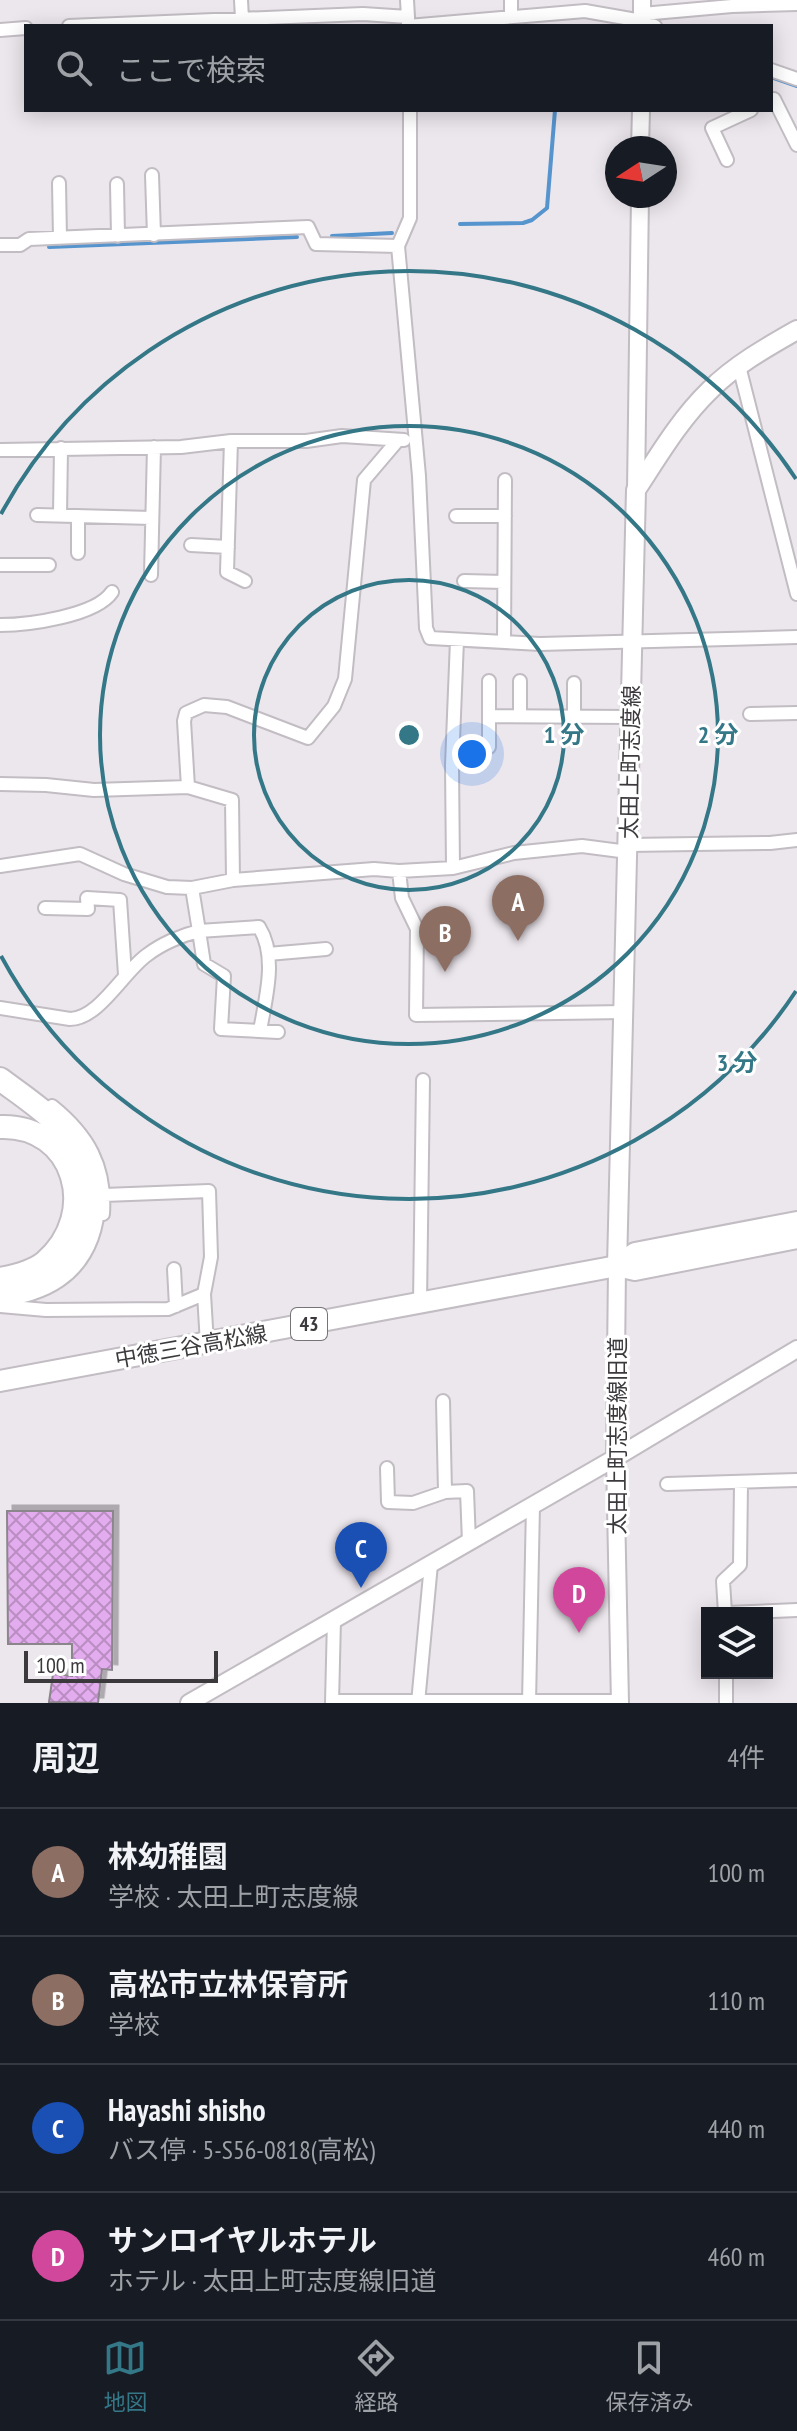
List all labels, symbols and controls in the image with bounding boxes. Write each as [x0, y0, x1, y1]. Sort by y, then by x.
search box [24, 24, 773, 112]
icon: search [52, 46, 96, 90]
text: ここで検索 [116, 50, 266, 89]
north arrow [605, 136, 677, 208]
street label: 太田上町志度線 [615, 685, 645, 839]
text: 1 分 [544, 719, 584, 750]
text: 2 分 [698, 719, 738, 750]
centre of rings [395, 721, 423, 749]
your location [452, 734, 492, 774]
pin: A [492, 875, 544, 941]
pin: B [419, 906, 471, 972]
text: 3 分 [717, 1047, 757, 1078]
road number: 43 [291, 1308, 327, 1340]
street label: 中徳三谷高松線 [113, 1319, 269, 1373]
street label: 太田上町志度線旧道 [603, 1337, 631, 1535]
pin: C [335, 1522, 387, 1588]
pin: D [553, 1567, 605, 1633]
map controls [701, 1607, 773, 1679]
button: layers [701, 1607, 773, 1679]
scale bar [24, 1647, 218, 1683]
text: 100 m [36, 1651, 85, 1679]
text: 周辺 [32, 1735, 100, 1779]
text: 4件 [727, 1741, 765, 1774]
text: 林幼稚園 [108, 1836, 228, 1875]
text: A [51, 1856, 65, 1889]
text: 100 m [707, 1856, 765, 1889]
text: 学校 · 太田上町志度線 [108, 1880, 359, 1913]
text: 高松市立林保育所 [108, 1964, 348, 2003]
text: B [52, 1984, 64, 2017]
text: 110 m [707, 1984, 765, 2017]
text: 学校 [108, 2008, 160, 2041]
text: Hayashi shisho [108, 2090, 266, 2129]
text: C [52, 2112, 64, 2145]
text: 440 m [707, 2112, 765, 2145]
text: バス停 · 5-S56-0818(高松) [108, 2133, 375, 2166]
text: サンロイヤルホテル [108, 2220, 377, 2259]
text: D [51, 2240, 65, 2273]
text: 460 m [707, 2240, 765, 2273]
text: ホテル · 太田上町志度線旧道 [108, 2264, 437, 2297]
tab: 地図 [103, 2336, 148, 2416]
tab: 経路 [354, 2336, 399, 2416]
tab: 保存済み [605, 2336, 694, 2416]

